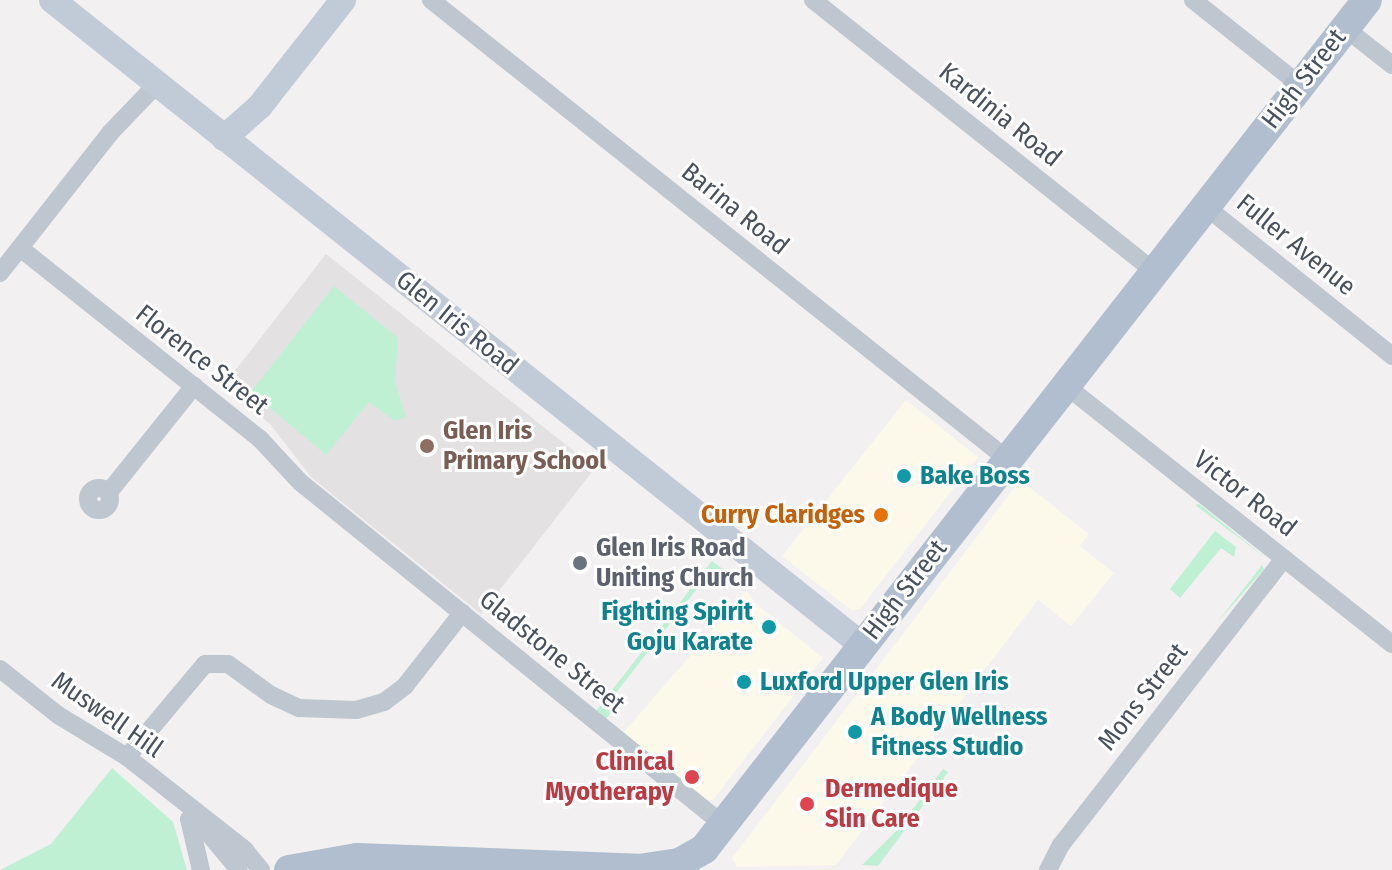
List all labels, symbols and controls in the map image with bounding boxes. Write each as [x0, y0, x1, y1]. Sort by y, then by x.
street label: High Street [1255, 23, 1353, 135]
street label: Kardinia Road [933, 56, 1067, 174]
street label: Barina Road [675, 156, 795, 262]
street label: Fuller Avenue [1230, 188, 1362, 302]
street label: Glen Iris Road [390, 264, 524, 382]
street label: Florence Street [129, 298, 275, 422]
place label: Glen Iris Primary School [443, 415, 606, 476]
marker: Glen Iris Primary School [418, 437, 436, 455]
street label: Victor Road [1187, 444, 1303, 544]
place label: Bake Boss [920, 460, 1030, 492]
marker: Bake Boss [895, 467, 913, 485]
place label: Curry Claridges [701, 499, 865, 531]
marker: Curry Claridges [872, 506, 890, 524]
place label: Glen Iris Road Uniting Church [596, 532, 754, 594]
street label: High Street [856, 534, 954, 646]
marker: Glen Iris Road Uniting Church [571, 554, 589, 572]
street label: Gladstone Street [473, 584, 631, 720]
place label: Fighting Spirit Goju Karate [601, 596, 753, 658]
marker: Fighting Spirit Goju Karate [760, 618, 778, 636]
street label: Mons Street [1092, 637, 1194, 757]
street label: Muswell Hill [45, 665, 169, 765]
place label: Luxford Upper Glen Iris [760, 666, 1009, 698]
marker: Luxford Upper Glen Iris [735, 673, 753, 691]
place label: A Body Wellness Fitness Studio [871, 701, 1047, 762]
marker: A Body Wellness Fitness Studio [846, 723, 864, 741]
place label: Clinical Myotherapy [545, 746, 674, 808]
marker: Clinical Myotherapy [681, 766, 703, 788]
place label: Dermedique Slin Care [825, 773, 958, 834]
marker: Dermedique Slin Care [796, 793, 818, 815]

